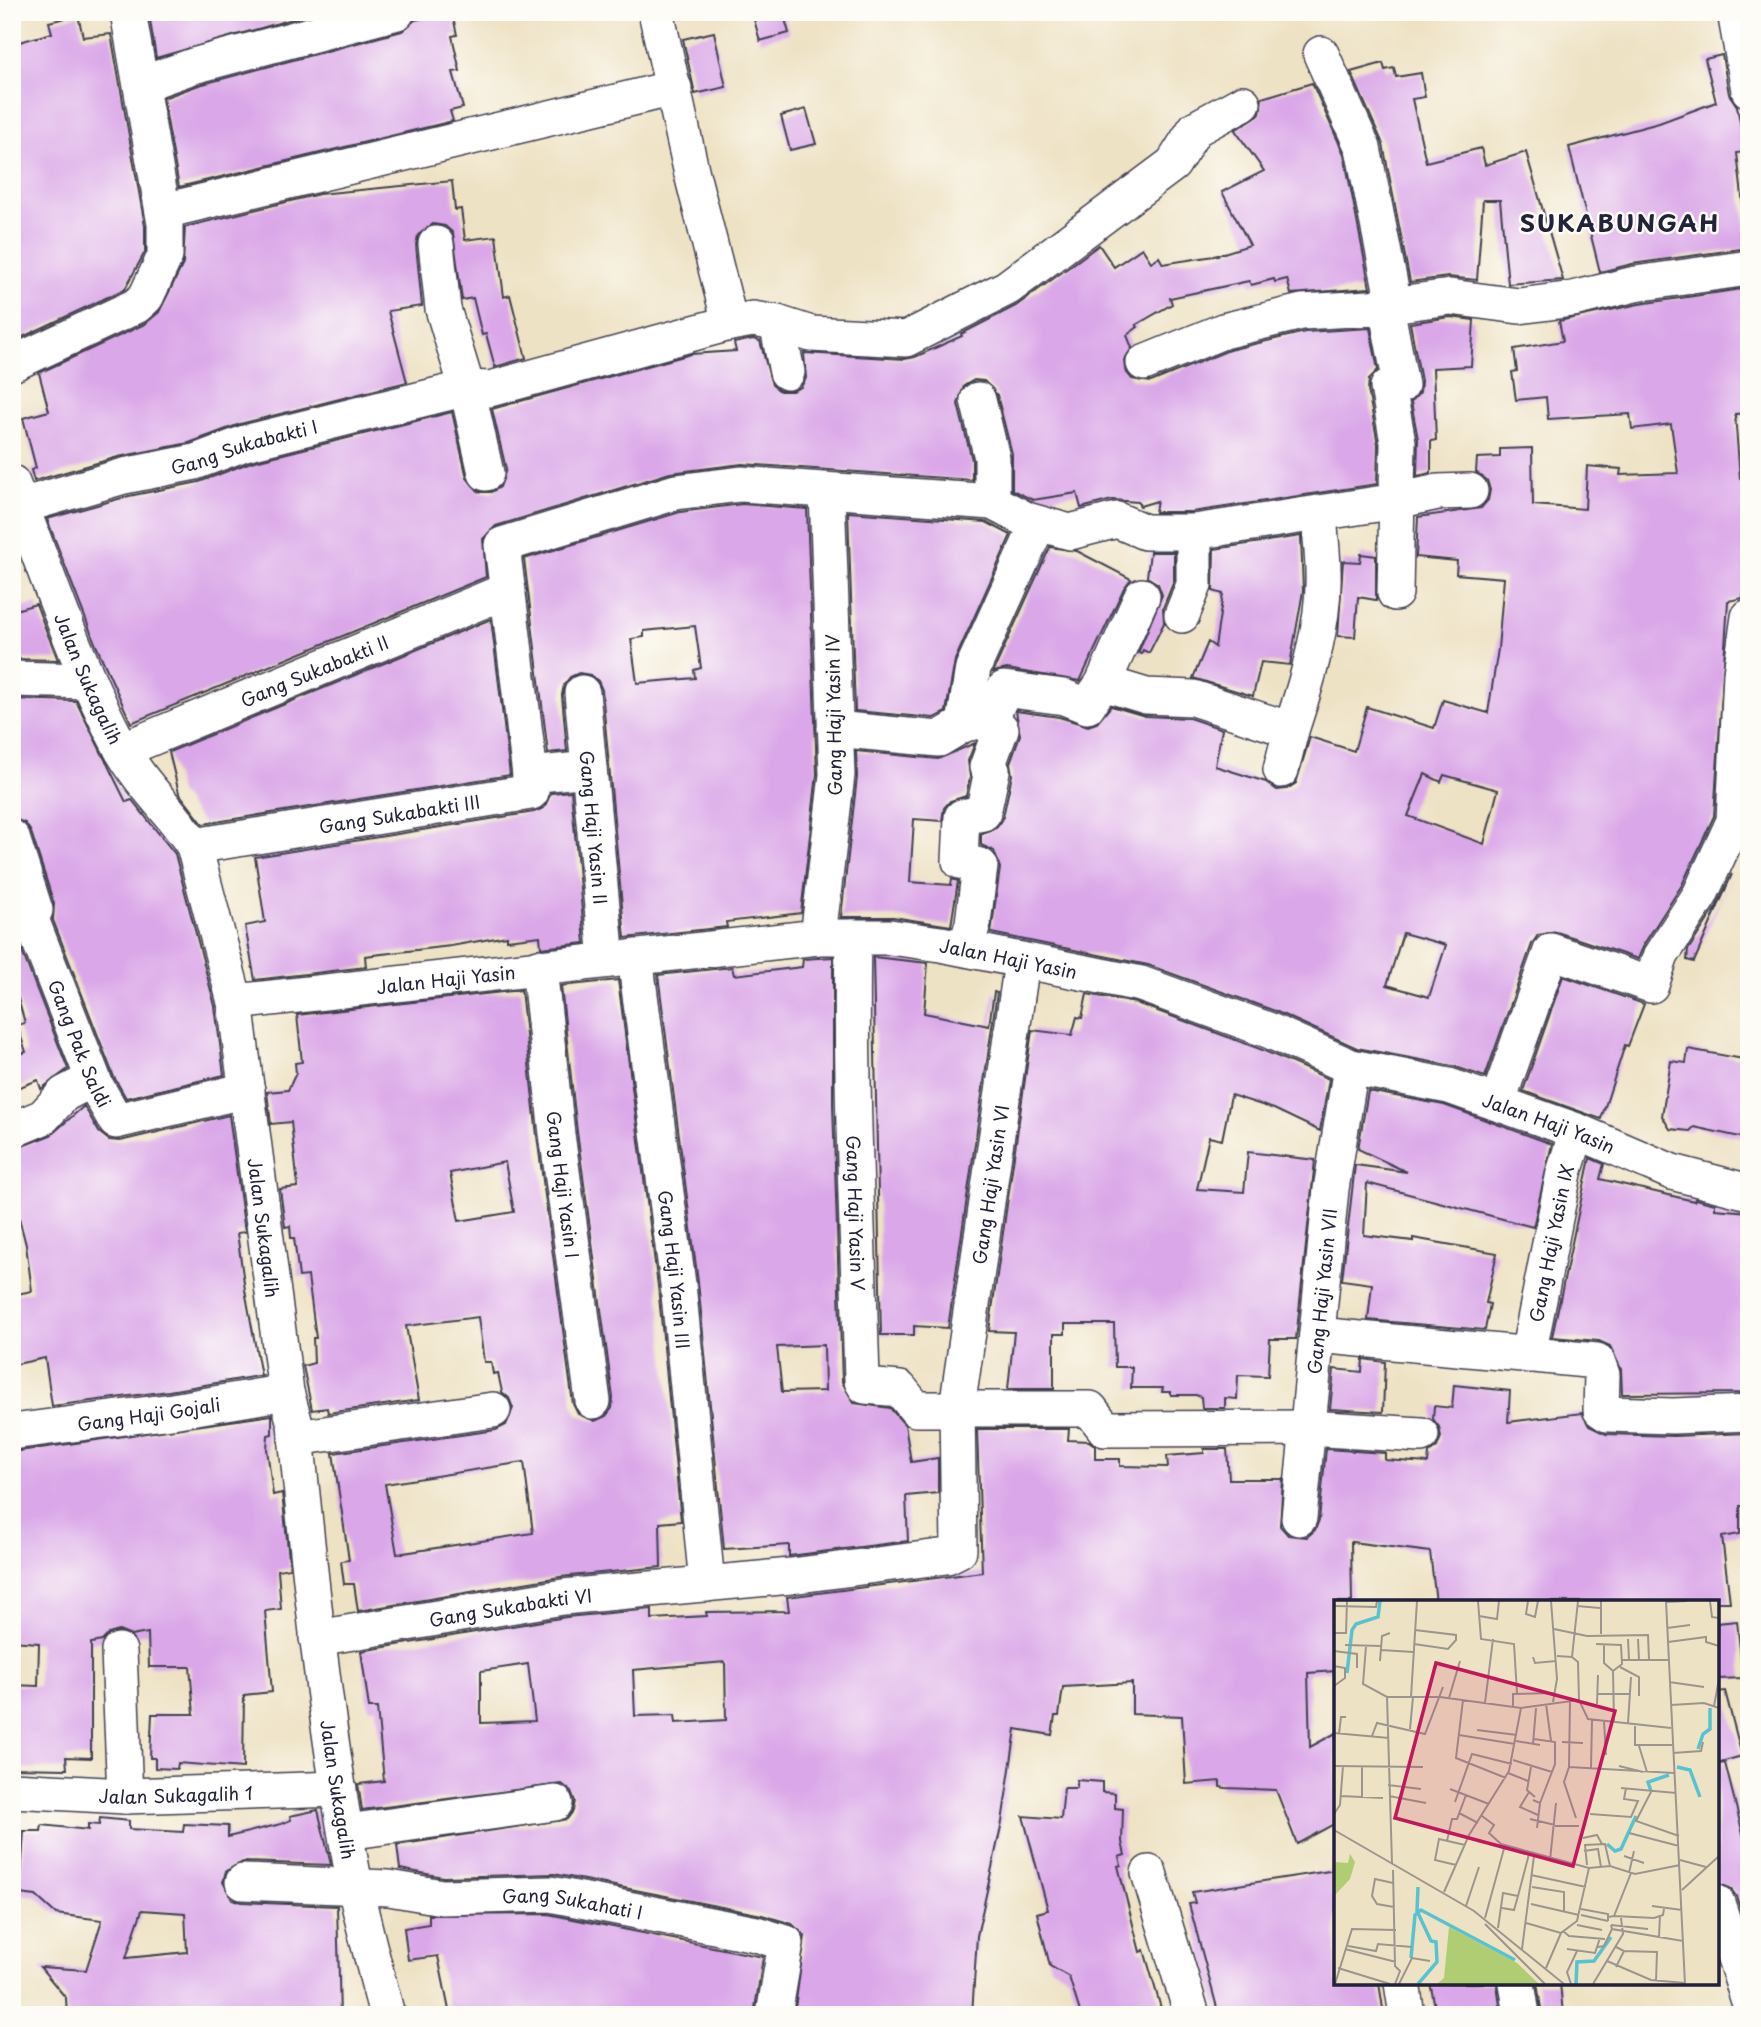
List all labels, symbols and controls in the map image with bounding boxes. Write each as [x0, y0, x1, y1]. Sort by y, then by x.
district label: SUKABUNGAH [1520, 204, 1720, 240]
street label: Gang Sukabakti I [168, 412, 320, 480]
street label: Jalan Sukagalih [49, 609, 130, 749]
street label: Gang Sukabakti II [236, 628, 392, 713]
street label: Gang Haji Yasin IV [818, 634, 848, 796]
street label: Gang Haji Yasin II [574, 749, 615, 905]
street label: Gang Sukabakti III [317, 787, 482, 839]
street label: Jalan Haji Yasin [937, 931, 1080, 984]
street label: Jalan Haji Yasin [375, 957, 517, 1000]
street label: Gang Pak Saldi [42, 975, 119, 1112]
street label: Jalan Haji Yasin [1479, 1085, 1619, 1159]
street label: Gang Haji Yasin VI [965, 1103, 1015, 1266]
street label: Gang Haji Yasin I [541, 1110, 587, 1260]
street label: Gang Haji Yasin V [841, 1135, 873, 1291]
street label: Jalan Sukagalih [242, 1156, 287, 1299]
street label: Gang Haji Yasin IX [1521, 1161, 1579, 1324]
street label: Gang Haji Yasin III [652, 1188, 698, 1350]
street label: Gang Haji Yasin VII [1300, 1207, 1343, 1375]
street label: Gang Haji Gojali [76, 1390, 222, 1437]
street label: Gang Sukabakti VI [427, 1581, 593, 1633]
inset map [1334, 1600, 1719, 1985]
street label: Jalan Sukagalih [315, 1718, 363, 1861]
street label: Jalan Sukagalih 1 [98, 1778, 253, 1810]
street label: Gang Sukahati I [502, 1881, 645, 1925]

